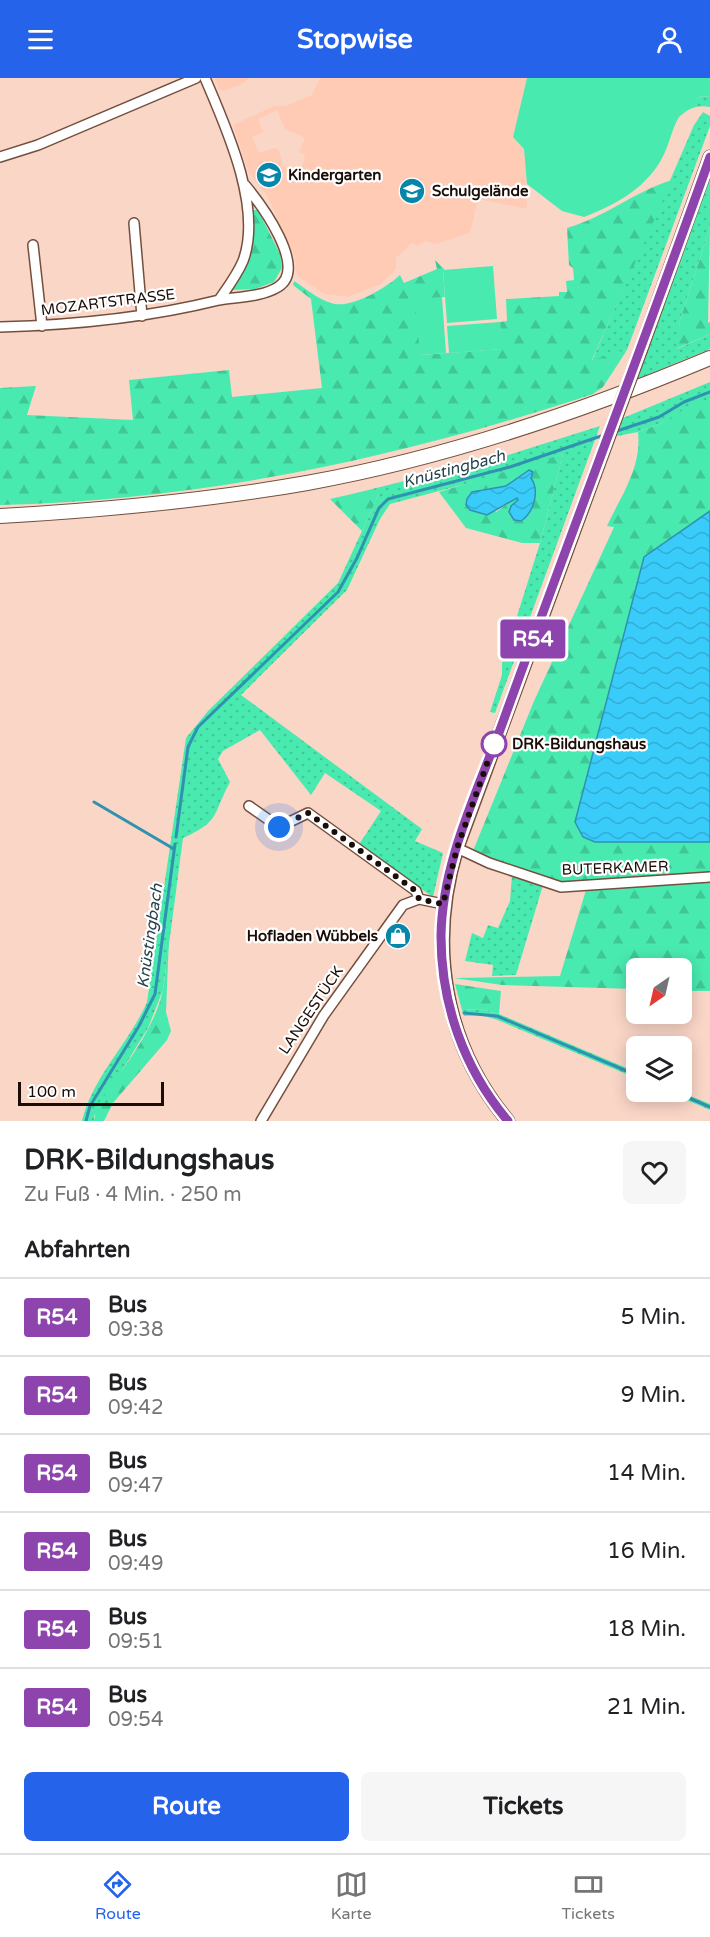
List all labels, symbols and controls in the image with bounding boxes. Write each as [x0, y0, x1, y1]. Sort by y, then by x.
icon: menu [24, 23, 57, 56]
text: Stopwise [297, 23, 413, 56]
icon: person [653, 23, 686, 56]
school or university icon: Kindergarten [254, 160, 284, 190]
place label: Kindergarten [288, 166, 381, 185]
school or university icon: Schulgelände [397, 176, 427, 206]
place label: Schulgelände [432, 182, 529, 201]
street label: MOZARTSTRASSE [40, 285, 176, 319]
water label: Knüstingbach [401, 445, 509, 492]
line badge: R54 [498, 620, 568, 658]
text: R54 [512, 627, 554, 652]
marker: DRK-Bildungshaus [481, 731, 507, 757]
place label: DRK-Bildungshaus [512, 735, 646, 754]
your location [264, 812, 294, 842]
street label: BUTERKAMER [561, 857, 669, 879]
water label: Knüstingbach [133, 881, 167, 989]
shop icon: Hofladen Wübbels [383, 921, 413, 951]
place label: Hofladen Wübbels [247, 927, 378, 945]
north arrow [626, 958, 692, 1024]
map controls [626, 958, 692, 1102]
street label: LANGESTÜCK [275, 963, 347, 1057]
button: layers [626, 1036, 692, 1102]
scale bar [18, 1079, 164, 1106]
text: 100 m [27, 1082, 76, 1102]
button: heart [623, 1141, 686, 1204]
text: DRK-Bildungshaus [24, 1143, 274, 1177]
text: Zu Fuß · 4 Min. · 250 m [24, 1183, 242, 1207]
text: Abfahrten [24, 1237, 130, 1263]
text: Bus [108, 1292, 147, 1318]
text: 5 Min. [621, 1304, 686, 1330]
text: R54 [36, 1305, 78, 1330]
text: 09:38 [108, 1318, 163, 1342]
text: Bus [108, 1370, 147, 1396]
text: 9 Min. [621, 1382, 686, 1408]
text: R54 [36, 1383, 78, 1408]
text: 09:42 [108, 1396, 163, 1420]
text: Bus [108, 1448, 147, 1474]
text: 14 Min. [607, 1460, 686, 1486]
text: R54 [36, 1461, 78, 1486]
text: 09:47 [108, 1474, 163, 1498]
text: Bus [108, 1526, 147, 1552]
text: 16 Min. [607, 1538, 686, 1564]
text: R54 [36, 1539, 78, 1564]
text: 09:49 [108, 1552, 163, 1576]
text: Bus [108, 1604, 147, 1630]
text: 18 Min. [607, 1616, 686, 1642]
text: R54 [36, 1617, 78, 1642]
text: 09:51 [108, 1630, 163, 1654]
text: Bus [108, 1682, 147, 1708]
text: 21 Min. [607, 1694, 686, 1720]
text: R54 [36, 1695, 78, 1720]
text: 09:54 [108, 1708, 163, 1732]
button: Route [24, 1772, 349, 1841]
button: Tickets [361, 1772, 686, 1841]
tab: Route [95, 1868, 141, 1924]
tab: Karte [331, 1868, 372, 1924]
tab: Tickets [562, 1868, 615, 1924]

